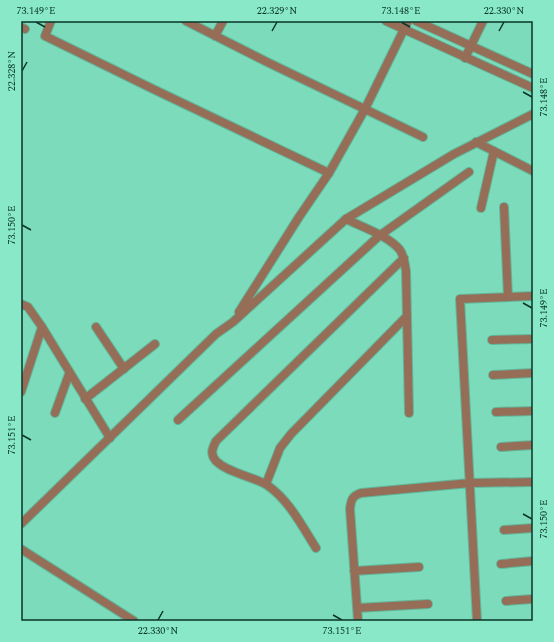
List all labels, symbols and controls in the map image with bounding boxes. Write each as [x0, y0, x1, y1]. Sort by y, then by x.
text: 73.149°E [16, 3, 56, 19]
text: 22.329°N [257, 3, 297, 19]
text: 73.148°E [381, 3, 421, 19]
text: 22.330°N [484, 3, 524, 19]
text: 22.328°N [4, 51, 20, 91]
text: 73.148°E [536, 77, 552, 117]
text: 73.150°E [4, 205, 20, 245]
text: 73.149°E [536, 288, 552, 328]
text: 73.151°E [4, 415, 20, 455]
text: 73.150°E [536, 499, 552, 539]
text: 22.330°N [138, 623, 178, 639]
text: 73.151°E [322, 623, 362, 639]

